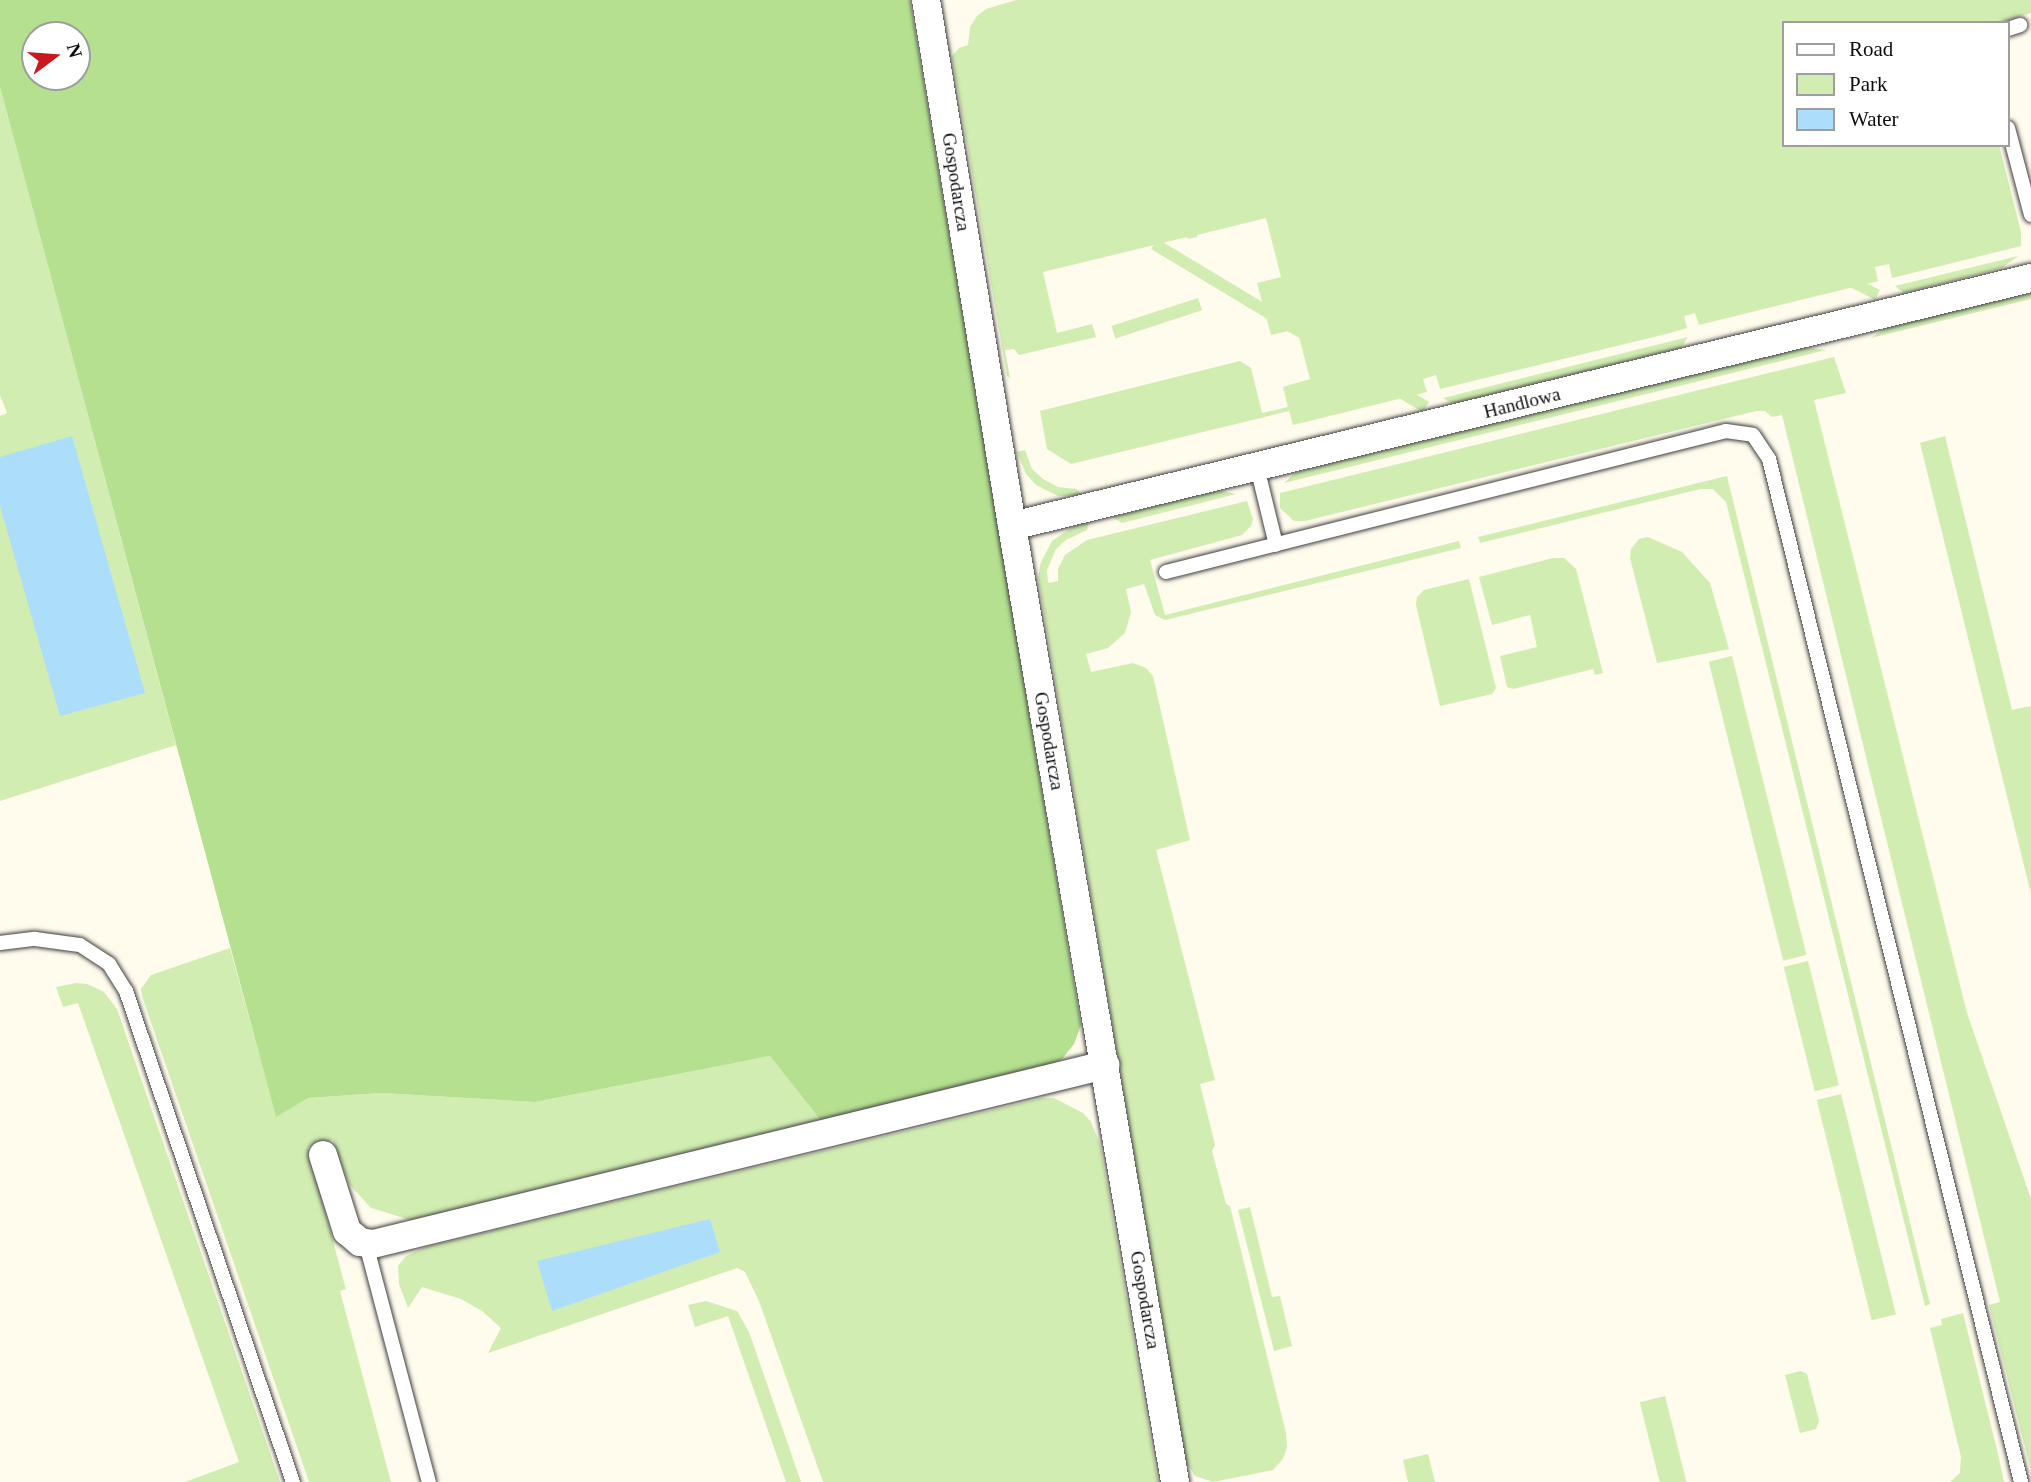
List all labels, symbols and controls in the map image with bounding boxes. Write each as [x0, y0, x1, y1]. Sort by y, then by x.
north arrow [21, 21, 91, 91]
legend [1783, 21, 2010, 147]
text: Road [1849, 37, 1893, 61]
text: N [63, 41, 87, 60]
text: Park [1849, 72, 1888, 96]
text: Water [1849, 107, 1899, 131]
street label: Gospodarcza [937, 131, 975, 233]
street label: Handlowa [1481, 382, 1563, 424]
street label: Gospodarcza [1029, 690, 1069, 792]
street label: Gospodarcza [1125, 1249, 1165, 1351]

